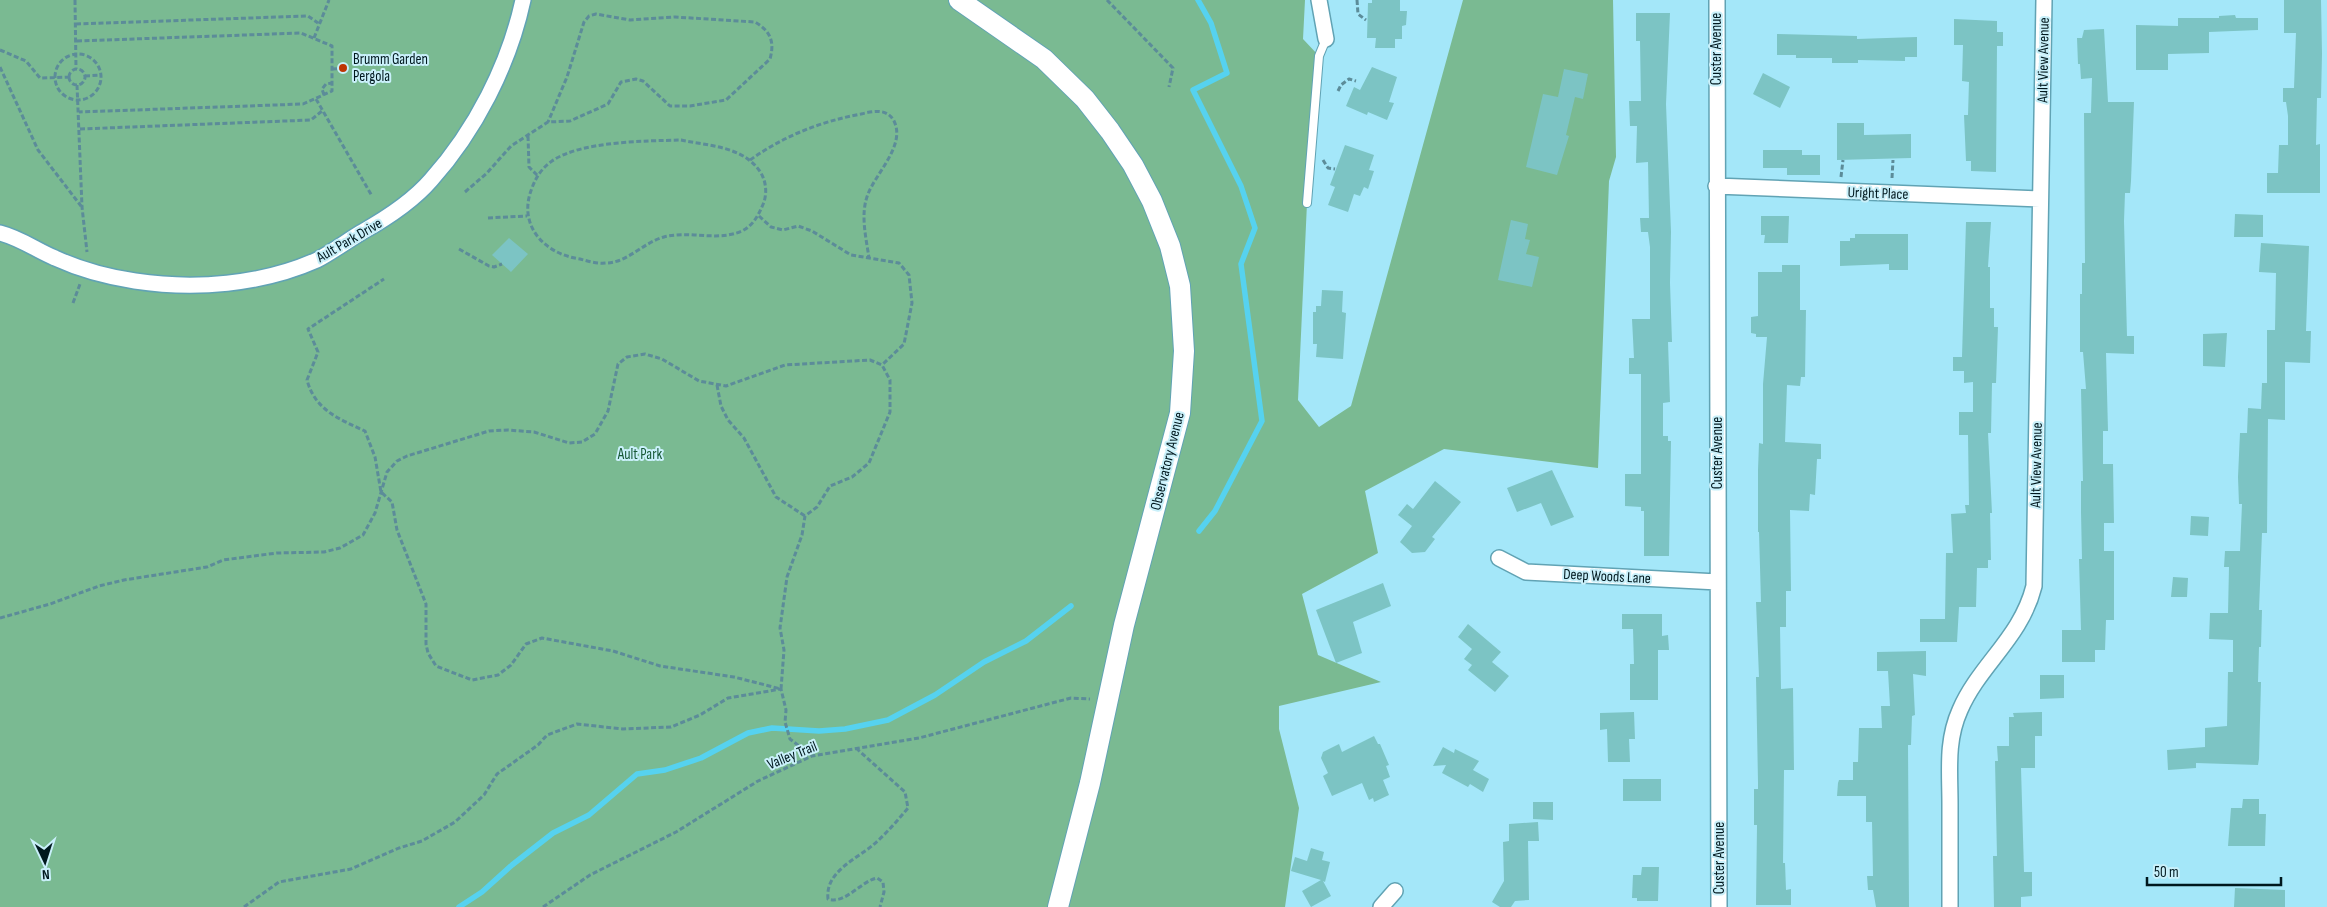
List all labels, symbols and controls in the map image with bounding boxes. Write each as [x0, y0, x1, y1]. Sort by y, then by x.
street label: Custer Avenue [1707, 13, 1726, 85]
street label: Ault View Avenue [2033, 17, 2054, 104]
place label: Brumm Garden Pergola [353, 50, 428, 86]
marker: Brumm Garden Pergola [337, 62, 349, 74]
street label: Uright Place [1847, 183, 1909, 204]
street label: Ault Park Drive [312, 214, 386, 267]
street label: Observatory Avenue [1146, 410, 1189, 512]
street label: Custer Avenue [1708, 417, 1727, 489]
street label: Ault View Avenue [2026, 422, 2047, 509]
park label: Ault Park [617, 445, 662, 464]
street label: Deep Woods Lane [1563, 565, 1651, 588]
street label: Valley Trail [764, 737, 820, 774]
street label: Custer Avenue [1710, 822, 1729, 894]
north arrow [20, 837, 70, 887]
scale bar [2147, 854, 2281, 886]
text: 50 m [2154, 863, 2179, 882]
text: N [42, 866, 50, 883]

